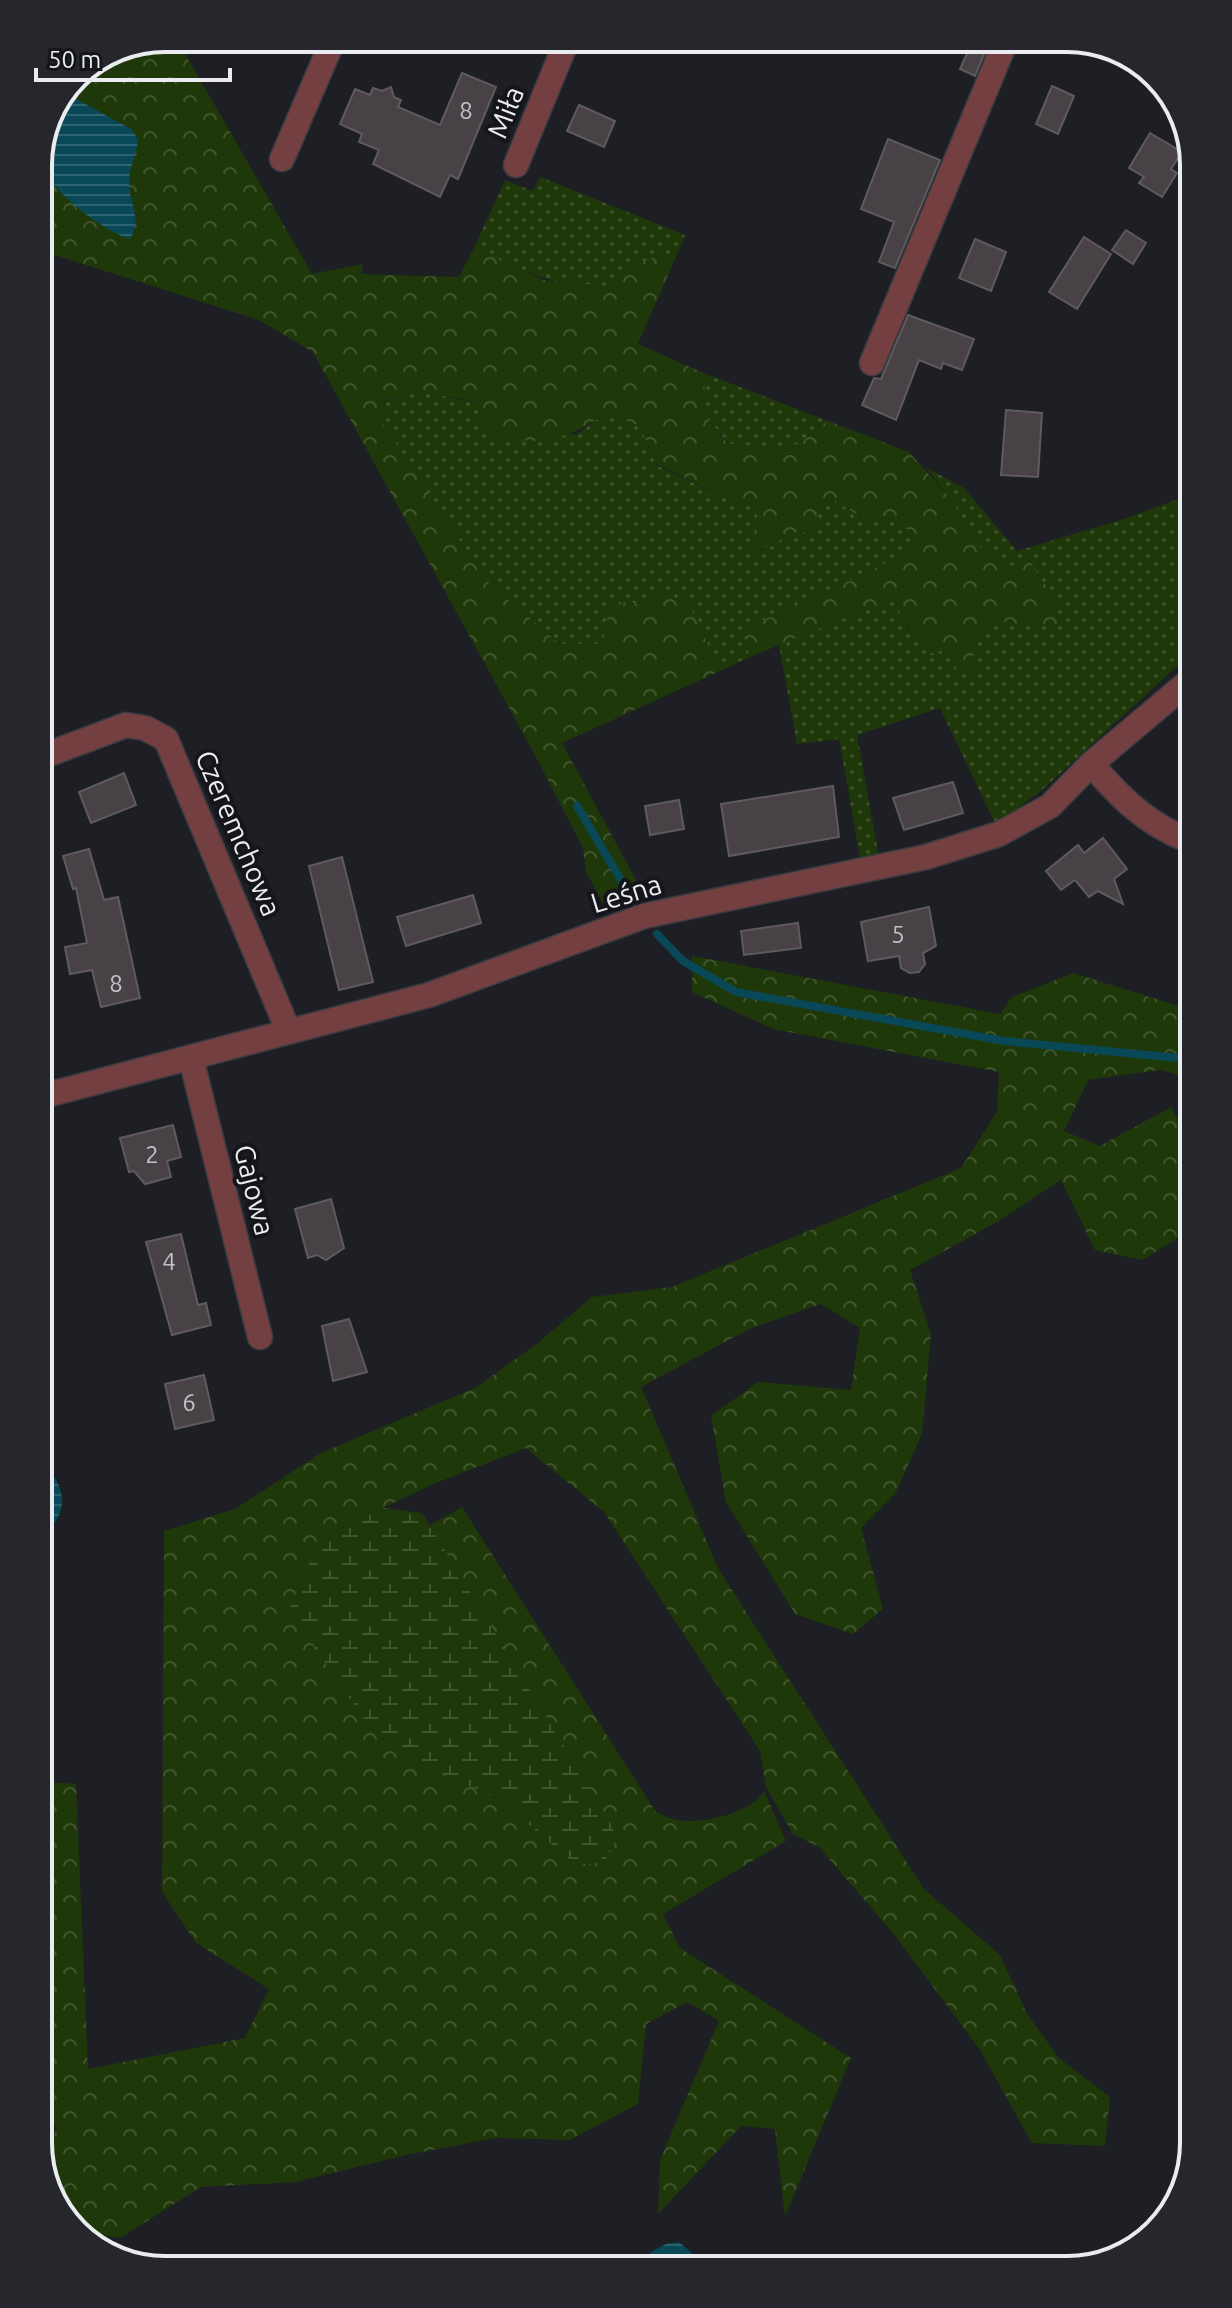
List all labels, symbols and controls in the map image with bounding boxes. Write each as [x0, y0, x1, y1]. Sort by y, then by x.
scale bar [36, 32, 230, 82]
text: 50 m [48, 46, 101, 73]
street label: Miła [481, 82, 529, 142]
house number: 8 [459, 97, 473, 124]
street label: Czeremchowa [190, 745, 288, 921]
street label: Leśna [587, 868, 665, 918]
house number: 5 [891, 921, 905, 948]
house number: 8 [109, 970, 123, 997]
house number: 2 [145, 1141, 159, 1168]
street label: Gajowa [229, 1142, 281, 1238]
house number: 4 [162, 1248, 176, 1275]
house number: 6 [182, 1389, 196, 1416]

